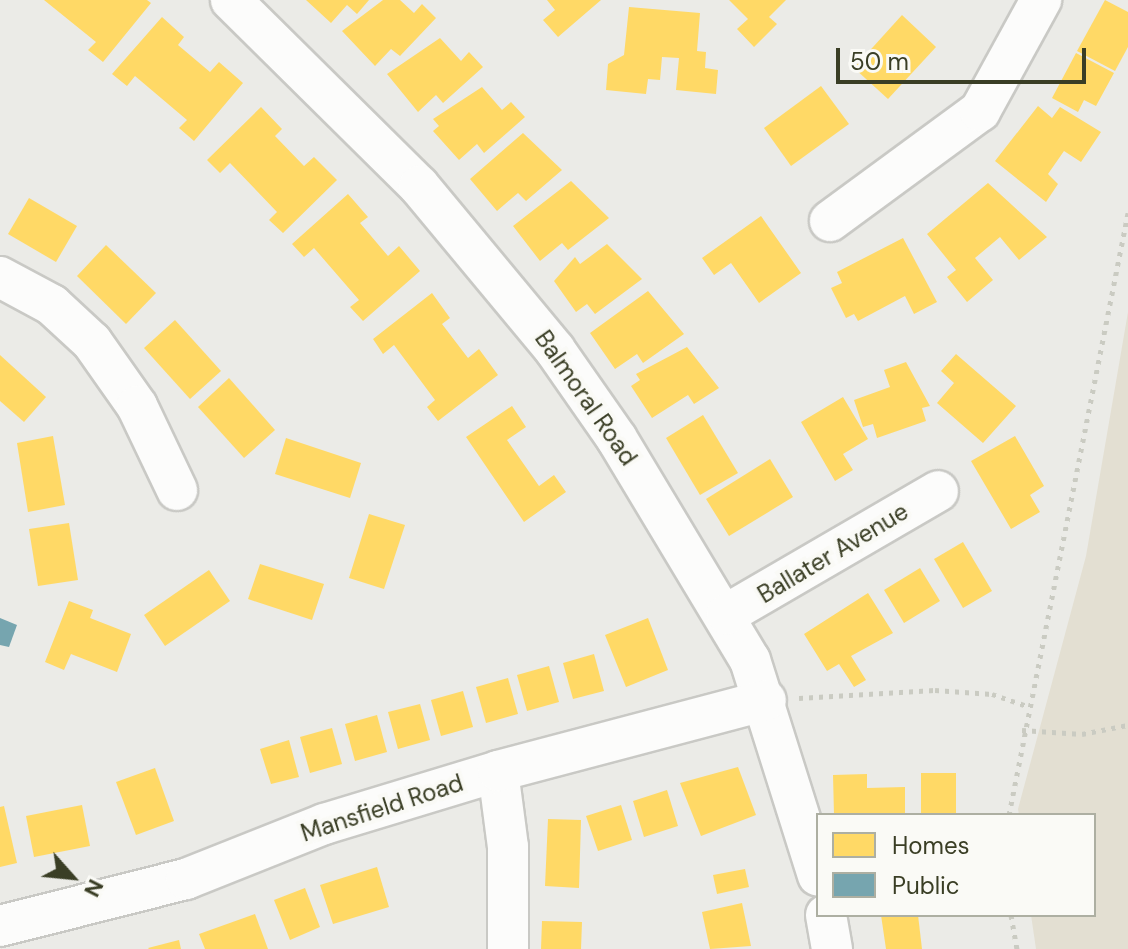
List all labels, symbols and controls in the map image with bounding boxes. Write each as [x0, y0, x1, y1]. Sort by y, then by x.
scale bar [840, 32, 1090, 82]
text: 50 m [850, 46, 909, 77]
street label: Balmoral Road [529, 325, 643, 471]
street label: Ballater Avenue [753, 497, 913, 609]
street label: Mansfield Road [297, 768, 467, 848]
legend [816, 813, 1096, 917]
text: Homes [892, 830, 970, 861]
north arrow [32, 837, 112, 917]
text: Public [892, 870, 960, 901]
text: N [77, 874, 110, 902]

